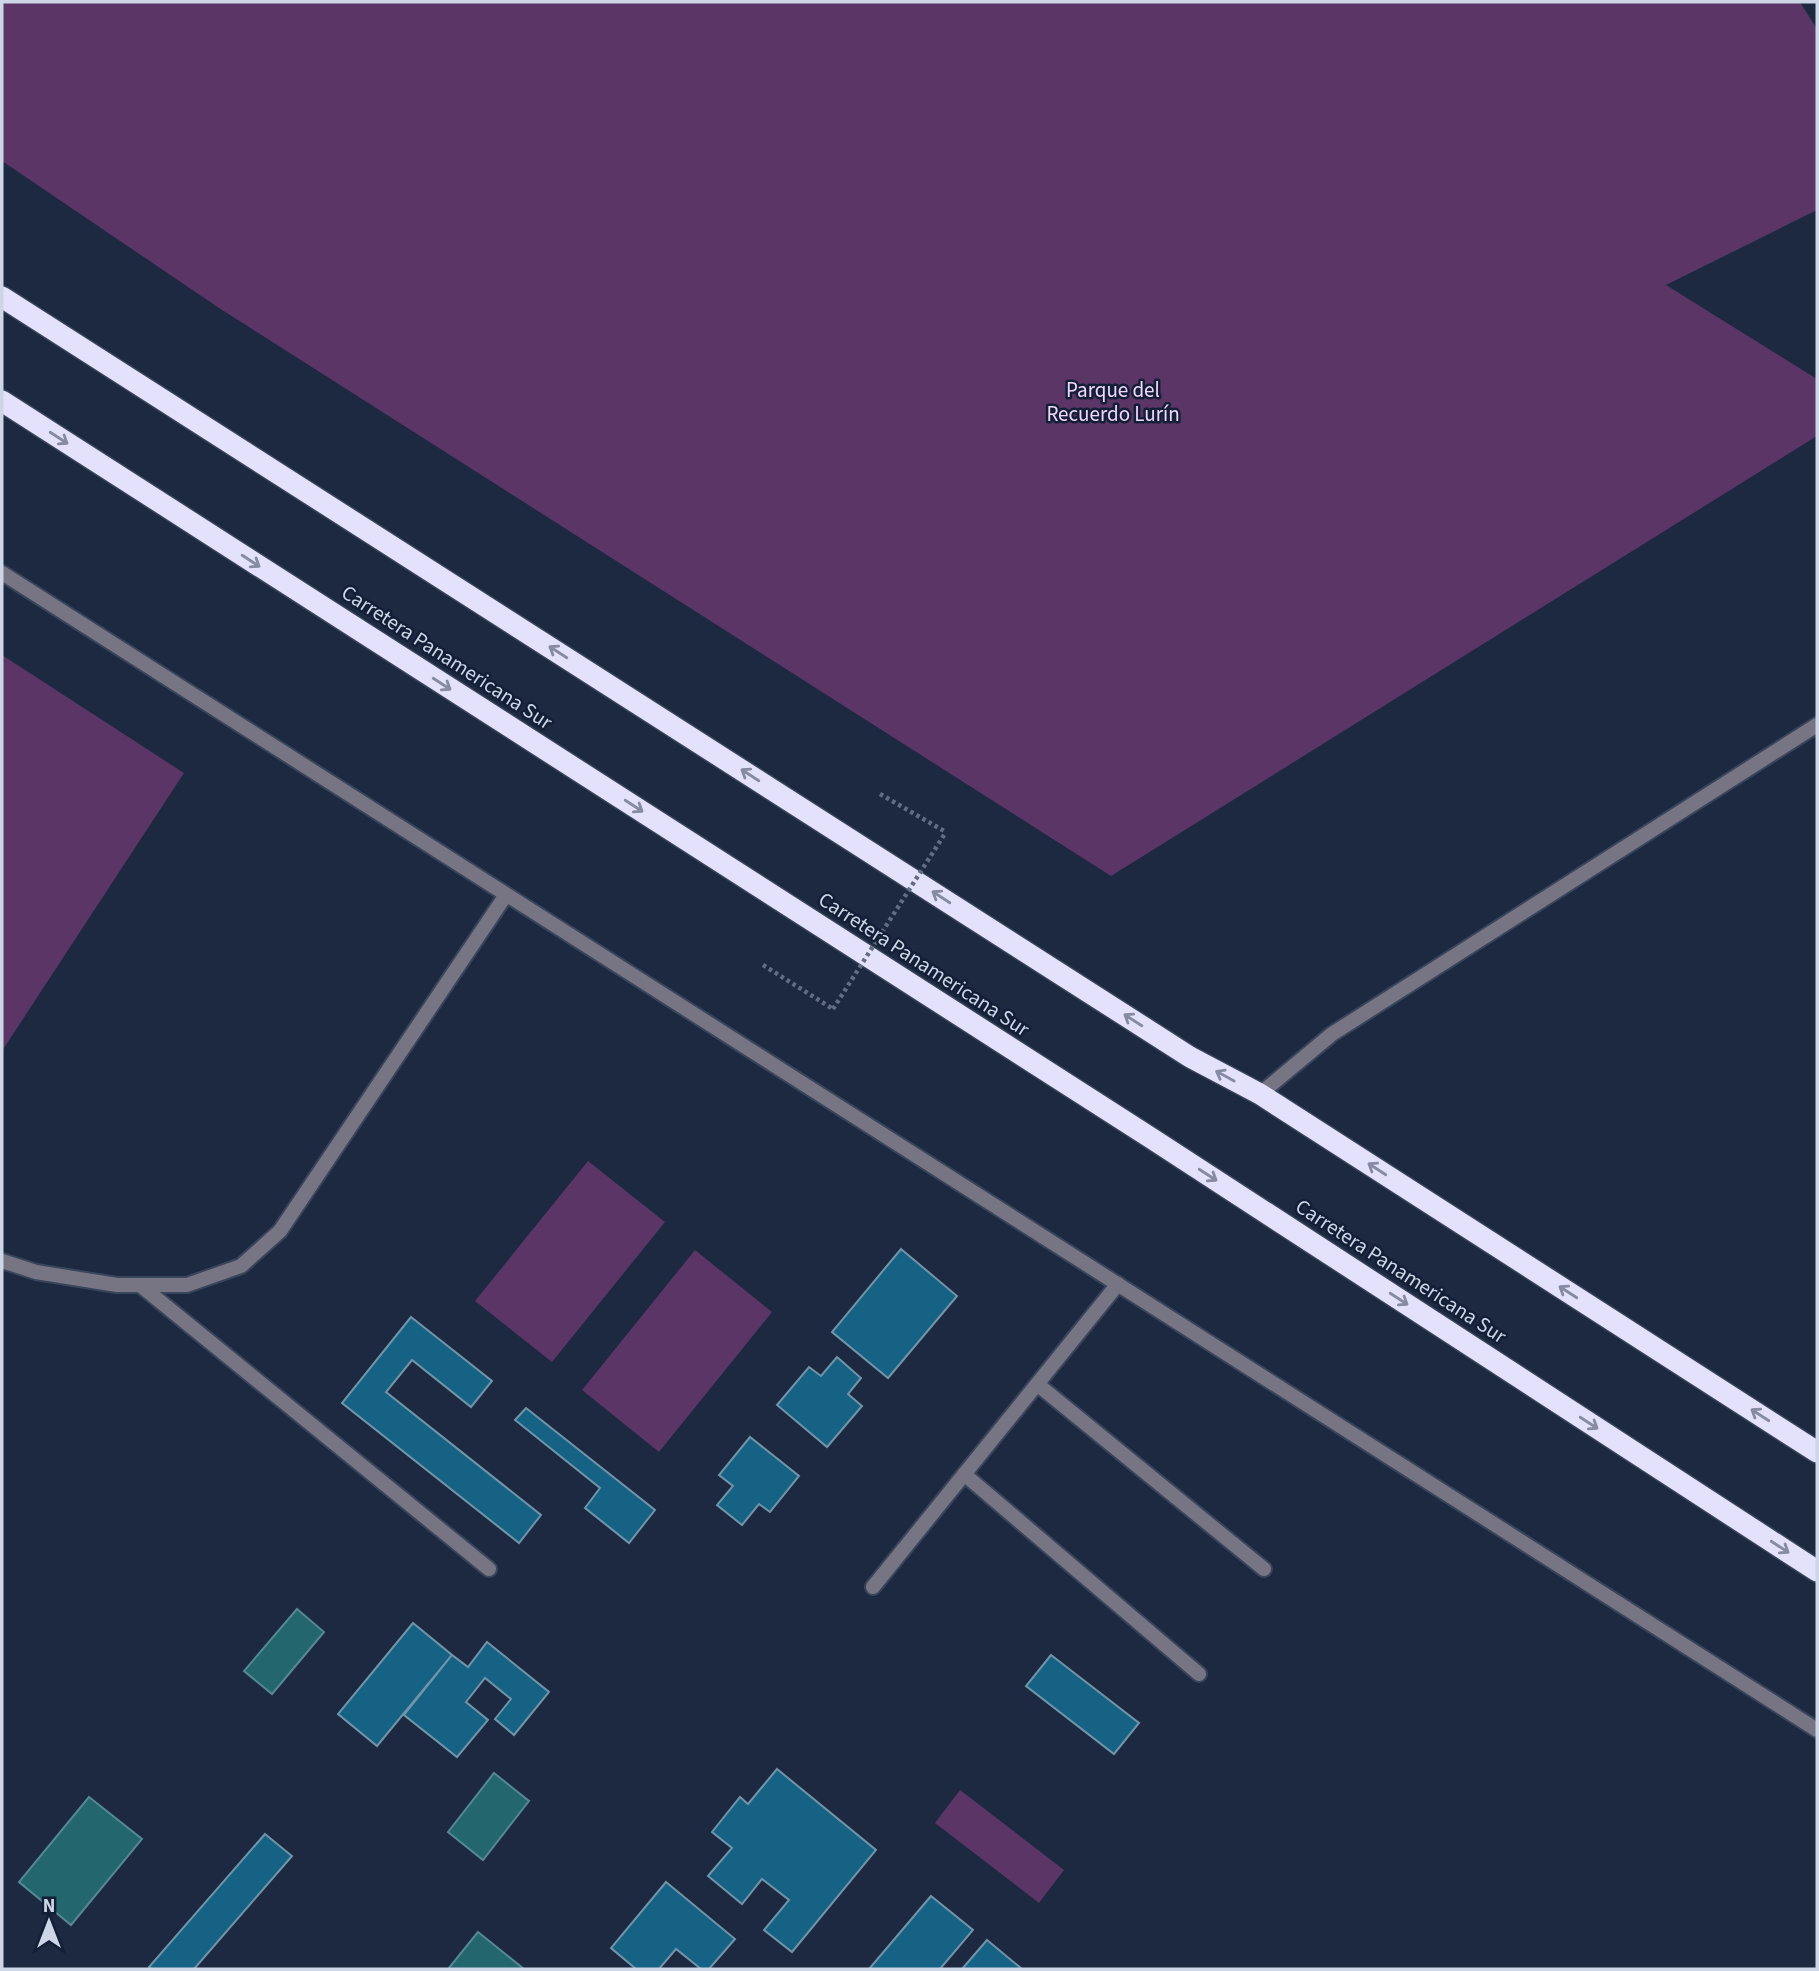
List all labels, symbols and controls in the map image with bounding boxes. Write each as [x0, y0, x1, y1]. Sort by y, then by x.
park label: Parque del Recuerdo Lurín [1046, 375, 1180, 429]
one-way arrow [49, 432, 69, 446]
one-way arrow [240, 554, 260, 568]
street label: Carretera Panamericana Sur [336, 577, 559, 737]
one-way arrow [548, 645, 568, 659]
one-way arrow [432, 677, 452, 691]
one-way arrow [740, 767, 760, 781]
one-way arrow [623, 800, 643, 814]
street label: Carretera Panamericana Sur [813, 884, 1036, 1044]
one-way arrow [932, 890, 952, 904]
one-way arrow [1124, 1012, 1143, 1027]
one-way arrow [1216, 1068, 1236, 1082]
one-way arrow [1368, 1162, 1387, 1177]
one-way arrow [1198, 1168, 1217, 1182]
street label: Carretera Panamericana Sur [1290, 1191, 1513, 1351]
one-way arrow [1559, 1285, 1579, 1299]
one-way arrow [1388, 1292, 1408, 1306]
one-way arrow [1751, 1408, 1770, 1422]
one-way arrow [1579, 1416, 1599, 1430]
one-way arrow [1770, 1540, 1789, 1554]
north arrow [14, 1887, 84, 1957]
text: N [43, 1893, 55, 1920]

